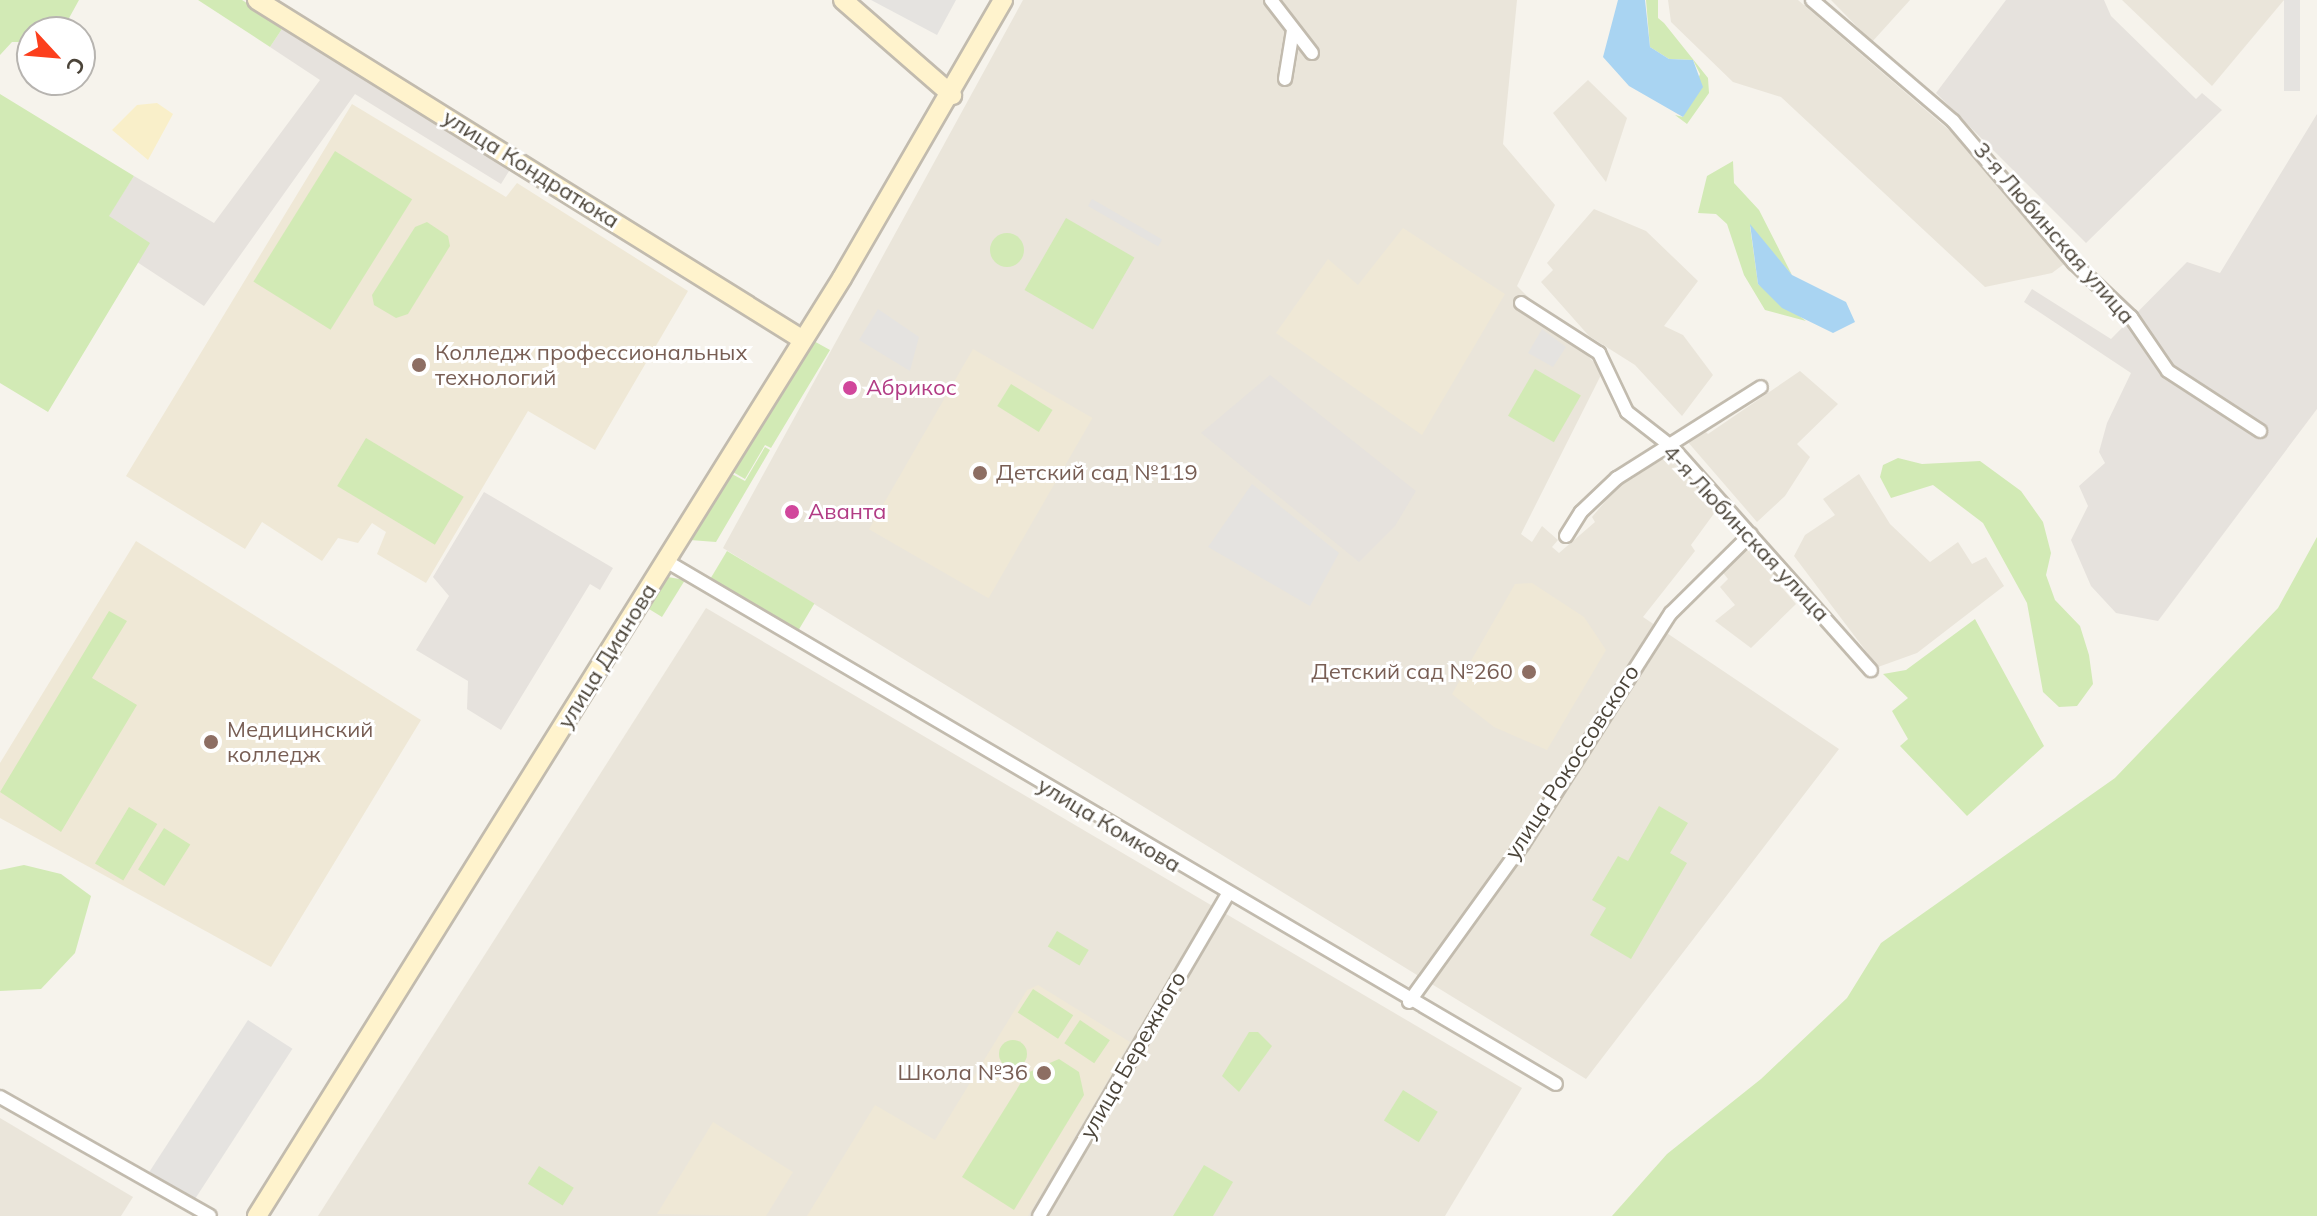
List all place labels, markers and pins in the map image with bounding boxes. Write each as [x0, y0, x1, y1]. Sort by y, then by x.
place label: Колледж профессиональных технологий [435, 339, 747, 390]
marker: Колледж профессиональных технологий [410, 356, 428, 374]
place label: Абрикос [866, 375, 957, 401]
marker: Абрикос [841, 379, 859, 397]
place label: Детский сад №119 [996, 460, 1198, 486]
marker: Детский сад №119 [971, 464, 989, 482]
place label: Аванта [808, 499, 886, 525]
marker: Аванта [783, 503, 801, 521]
place label: Детский сад №260 [1311, 659, 1513, 685]
marker: Детский сад №260 [1520, 663, 1538, 681]
place label: Медицинский колледж [227, 716, 373, 768]
marker: Медицинский колледж [202, 733, 220, 751]
place label: Школа №36 [897, 1060, 1028, 1086]
marker: Школа №36 [1035, 1064, 1053, 1082]

